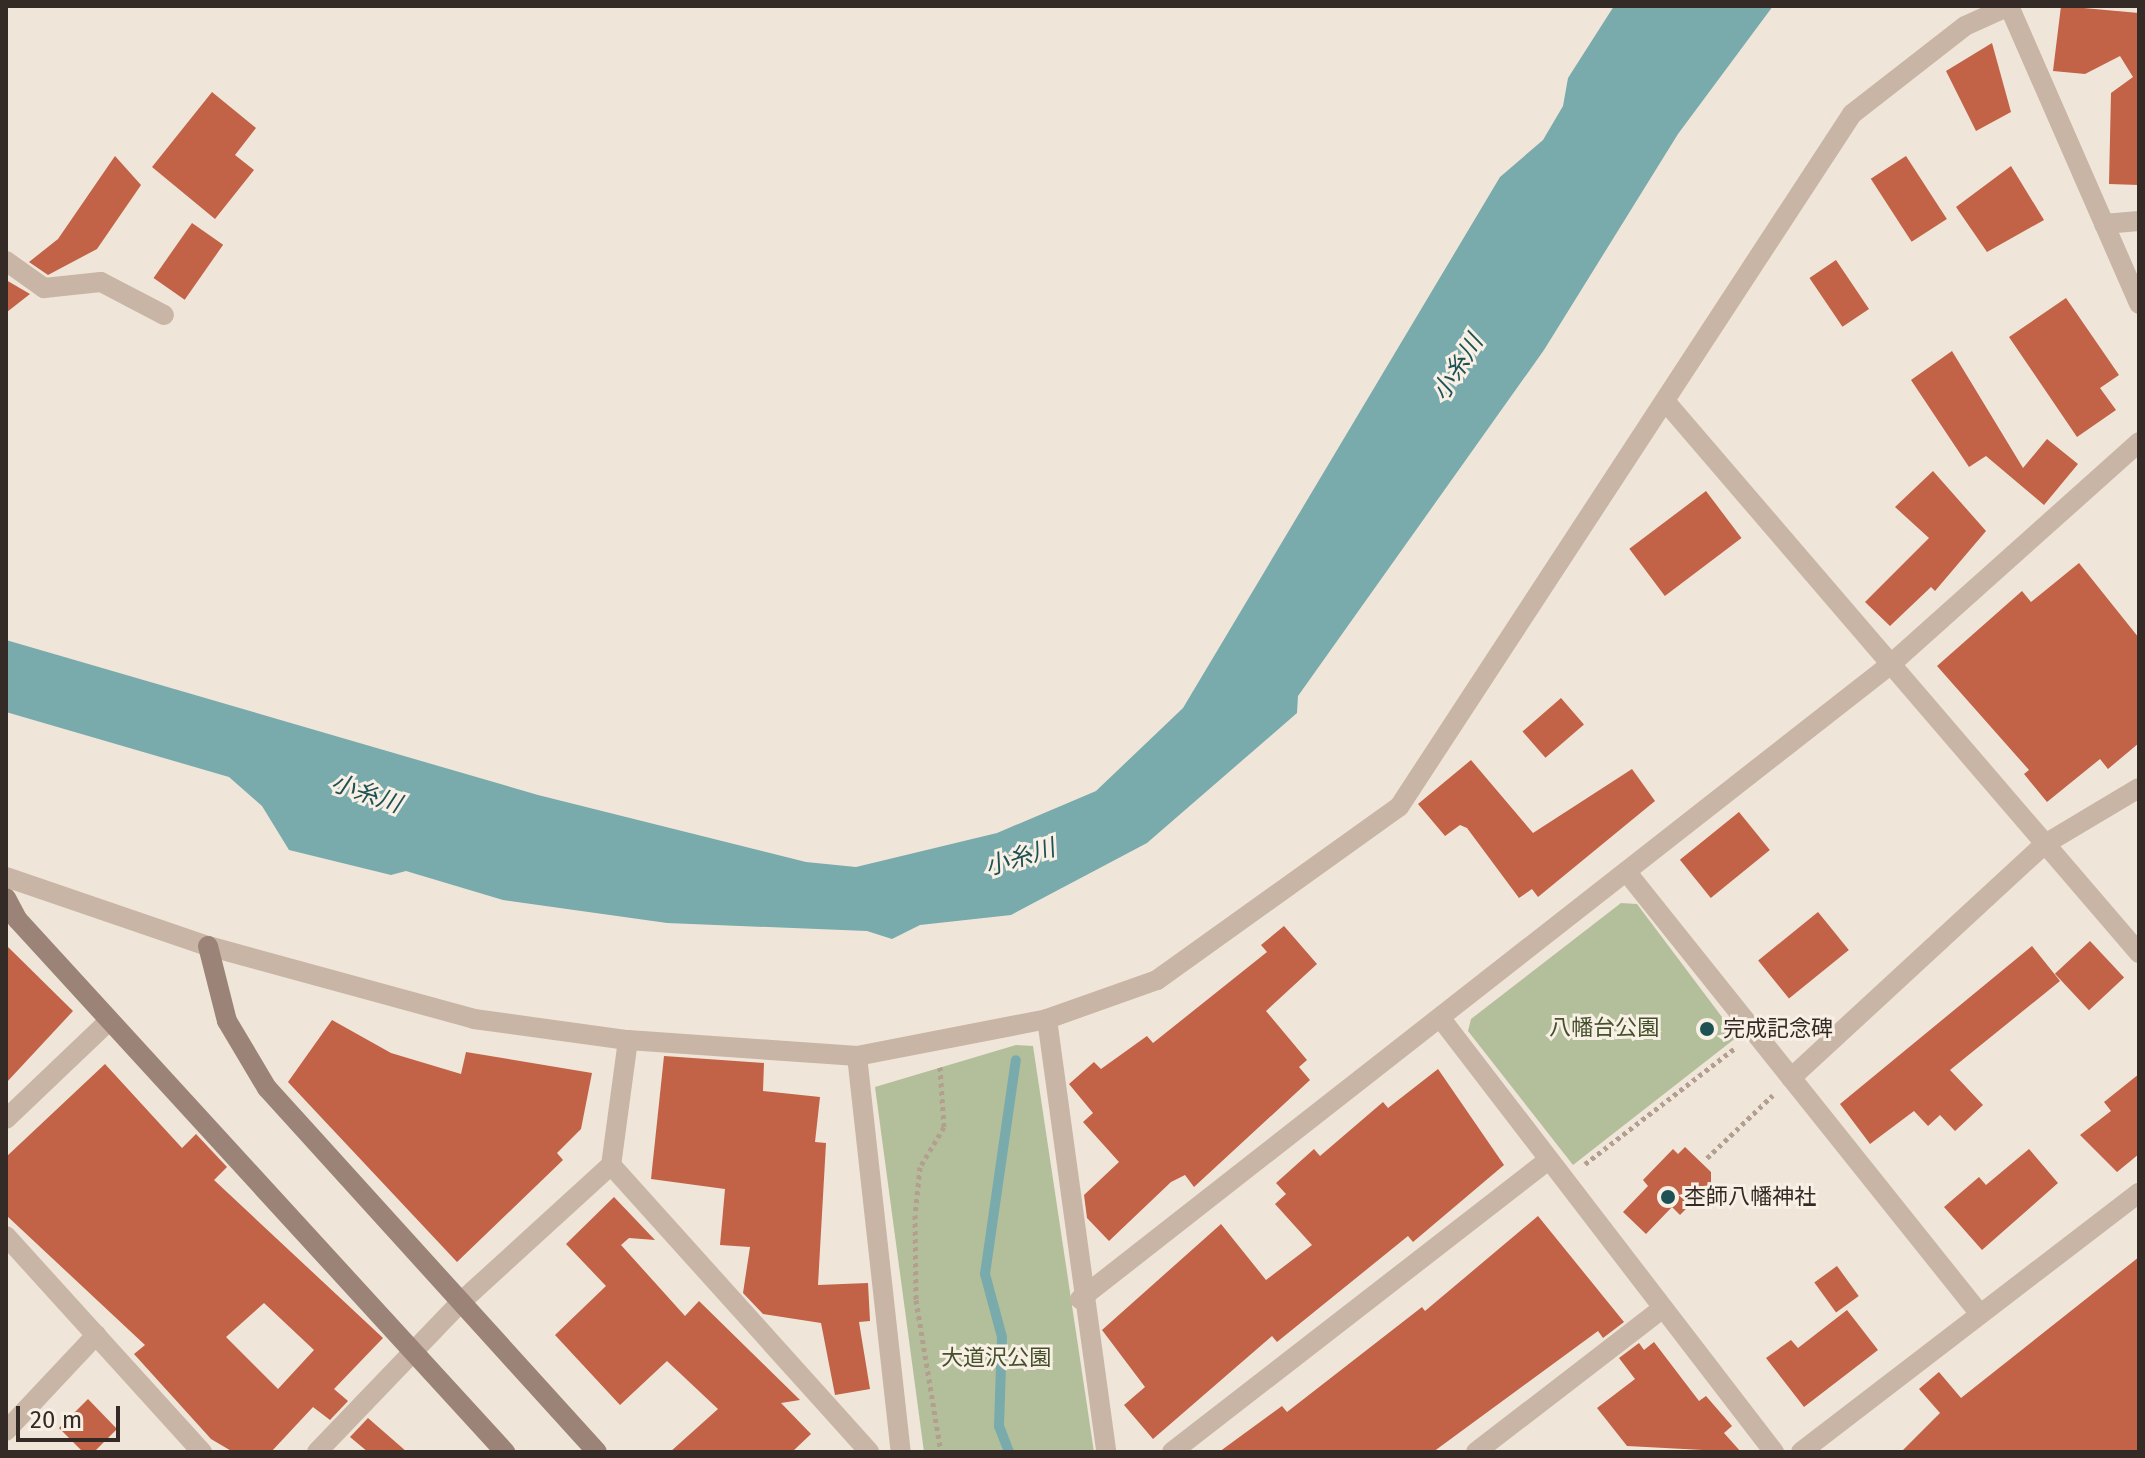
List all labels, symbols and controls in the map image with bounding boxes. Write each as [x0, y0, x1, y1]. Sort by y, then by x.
water label: 小糸川 [1427, 330, 1489, 406]
water label: 小糸川 [327, 769, 405, 819]
water label: 小糸川 [981, 834, 1059, 882]
park label: 八幡台公園 [1549, 1015, 1659, 1041]
place label: 完成記念碑 [1723, 1016, 1833, 1042]
marker: 完成記念碑 [1698, 1020, 1716, 1038]
place label: 杢師八幡神社 [1684, 1184, 1816, 1210]
marker: 杢師八幡神社 [1659, 1188, 1677, 1206]
park label: 大道沢公園 [941, 1345, 1051, 1371]
scale bar [20, 1390, 124, 1440]
text: 20 m [30, 1406, 82, 1434]

